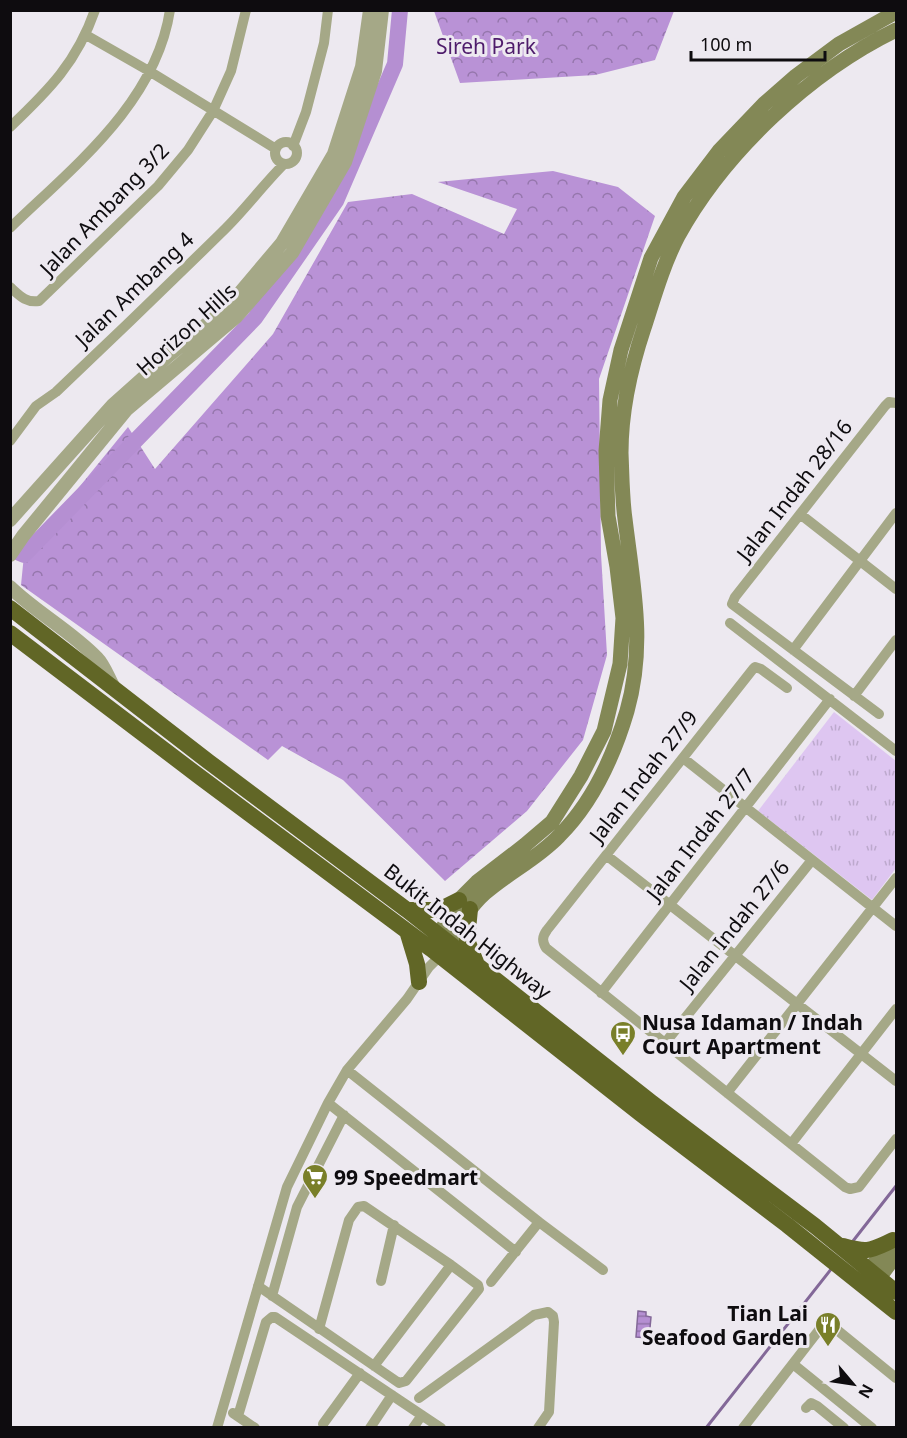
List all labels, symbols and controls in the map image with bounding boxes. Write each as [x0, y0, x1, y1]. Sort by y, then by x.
scale bar [691, 24, 824, 62]
park label: Sireh Park [436, 32, 537, 60]
text: 100 m [700, 32, 752, 56]
street label: Jalan Ambang 3/2 [32, 137, 175, 283]
street label: Jalan Ambang 4 [67, 225, 199, 354]
street label: Horizon Hills [130, 277, 242, 381]
street label: Jalan Indah 28/16 [729, 414, 858, 568]
street label: Jalan Indah 27/9 [581, 704, 703, 849]
street label: Jalan Indah 27/7 [638, 762, 760, 907]
street label: Jalan Indah 27/6 [671, 854, 795, 998]
street label: Bukit Indah Highway [378, 857, 558, 1005]
place label: Nusa Idaman / Indah Court Apartment [642, 1008, 863, 1060]
bus stop icon: Nusa Idaman / Indah Court Apartment [608, 1019, 638, 1057]
supermarket icon: 99 Speedmart [300, 1162, 330, 1200]
place label: 99 Speedmart [334, 1163, 478, 1191]
place label: Tian Lai Seafood Garden [642, 1299, 808, 1351]
restaurant icon: Tian Lai Seafood Garden [813, 1310, 843, 1348]
north arrow [823, 1354, 883, 1414]
text: N [853, 1380, 879, 1402]

